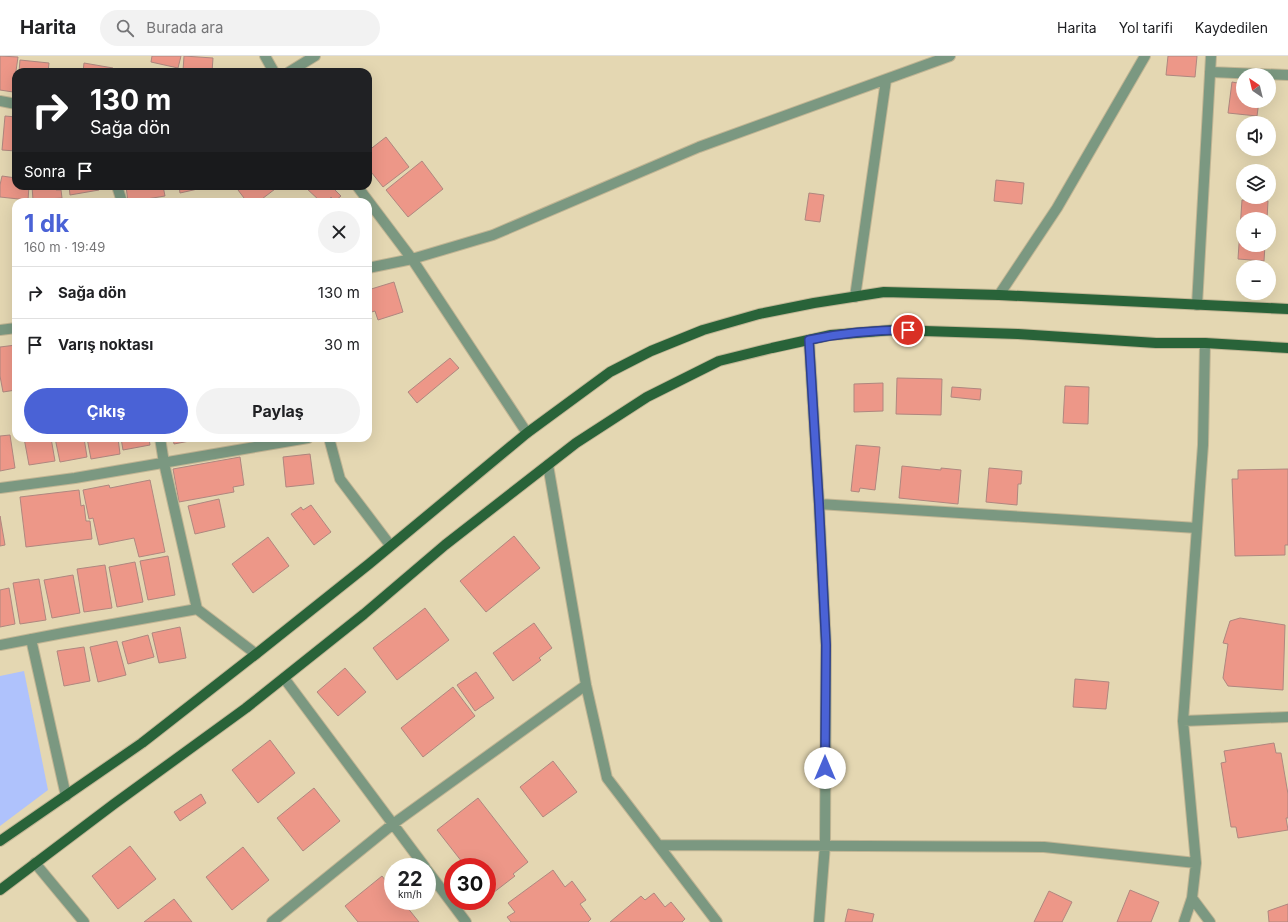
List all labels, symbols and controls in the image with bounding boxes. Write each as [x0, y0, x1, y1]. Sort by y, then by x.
search box [100, 10, 380, 46]
text: Harita [20, 16, 76, 39]
icon: search [114, 17, 136, 39]
text: Burada ara [146, 18, 223, 37]
text: Harita [1057, 19, 1097, 36]
text: Yol tarifi [1119, 19, 1173, 36]
text: Kaydedilen [1195, 19, 1268, 36]
north arrow [1236, 68, 1276, 108]
map controls [1236, 68, 1276, 300]
text: 130 m [90, 83, 171, 117]
icon: right [24, 84, 76, 136]
button: sound [1236, 116, 1276, 156]
text: Sağa dön [90, 117, 170, 138]
icon: arrive [74, 160, 96, 182]
text: Sonra [24, 162, 66, 181]
button: layers [1236, 164, 1276, 204]
text: 1 dk [24, 209, 69, 238]
button: close [318, 211, 360, 253]
button: + [1236, 212, 1276, 252]
text: 160 m · 19:49 [24, 239, 105, 255]
button: − [1236, 260, 1276, 300]
icon: right [24, 282, 46, 304]
text: Sağa dön [58, 283, 126, 302]
text: 130 m [318, 283, 360, 302]
pin [891, 313, 925, 347]
icon: arrive [897, 319, 919, 341]
icon: arrive [24, 334, 46, 356]
text: Varış noktası [58, 335, 153, 354]
text: 30 m [324, 335, 360, 354]
button: Çıkış [24, 388, 188, 434]
button: Paylaş [196, 388, 360, 434]
position arrow [804, 747, 846, 789]
speed limit sign: 30 [444, 858, 496, 910]
text: 22 [397, 867, 423, 891]
text: km/h [398, 888, 422, 900]

